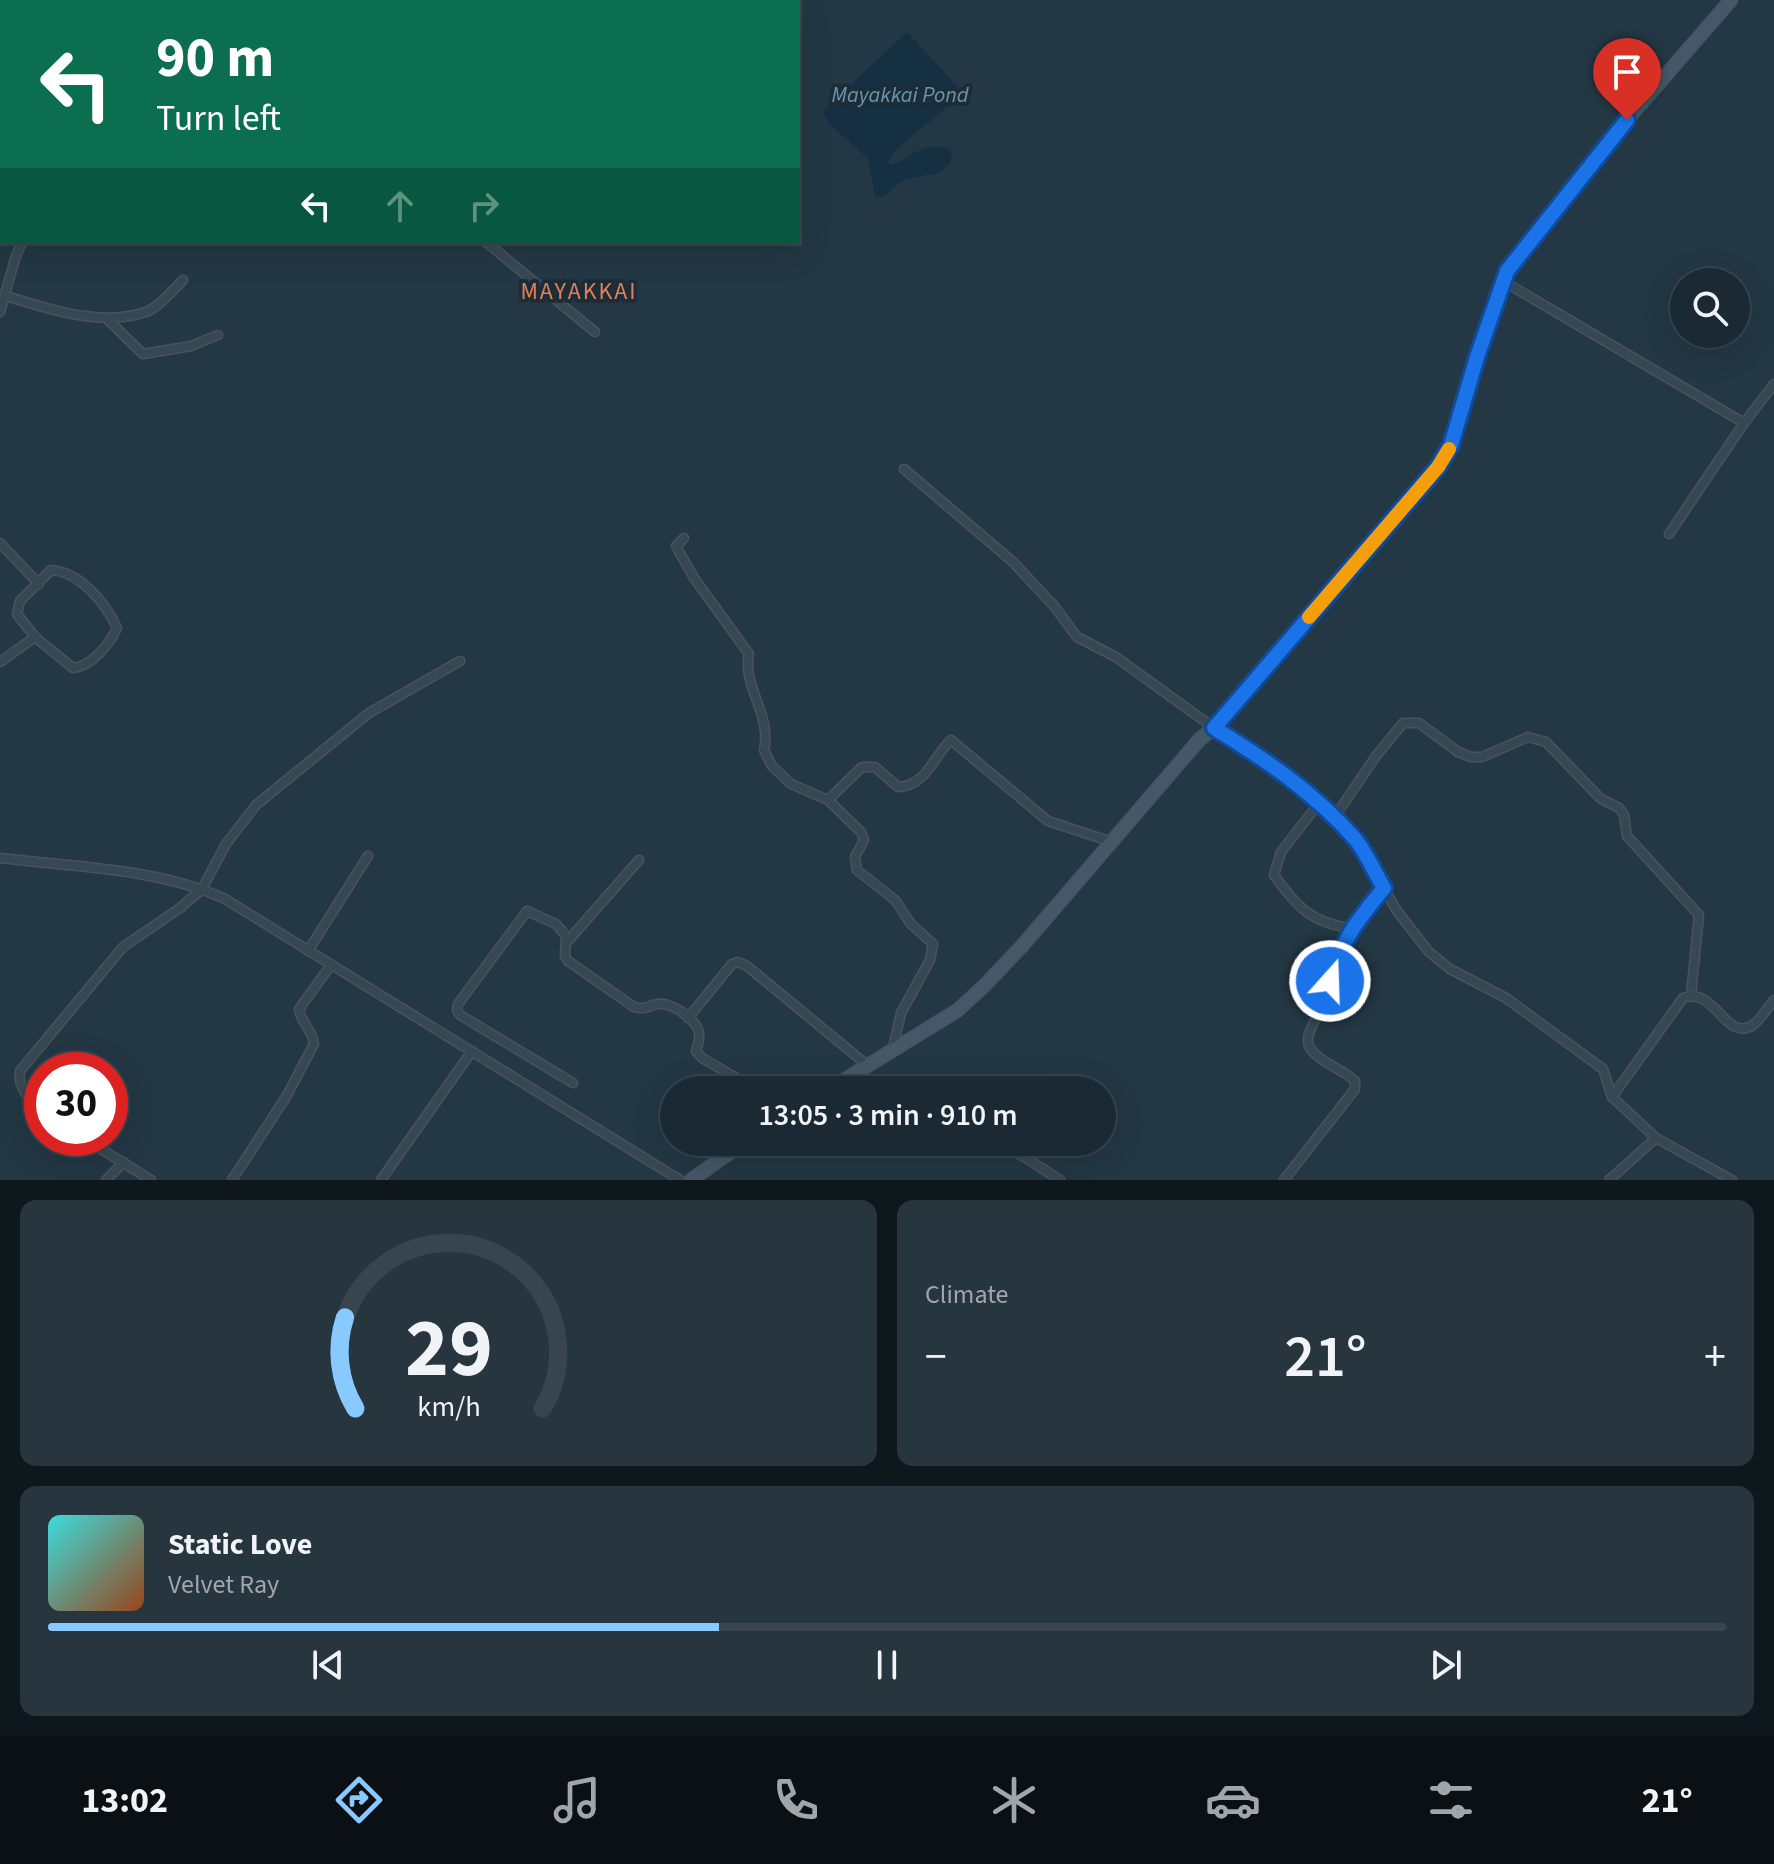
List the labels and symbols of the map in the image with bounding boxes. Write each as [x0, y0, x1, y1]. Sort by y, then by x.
pin [1593, 38, 1661, 120]
water label: Mayakkai Pond [831, 79, 970, 111]
district label: MAYAKKAI [520, 274, 638, 309]
position arrow [1288, 939, 1372, 1023]
speed limit sign: 30 [24, 1052, 128, 1156]

